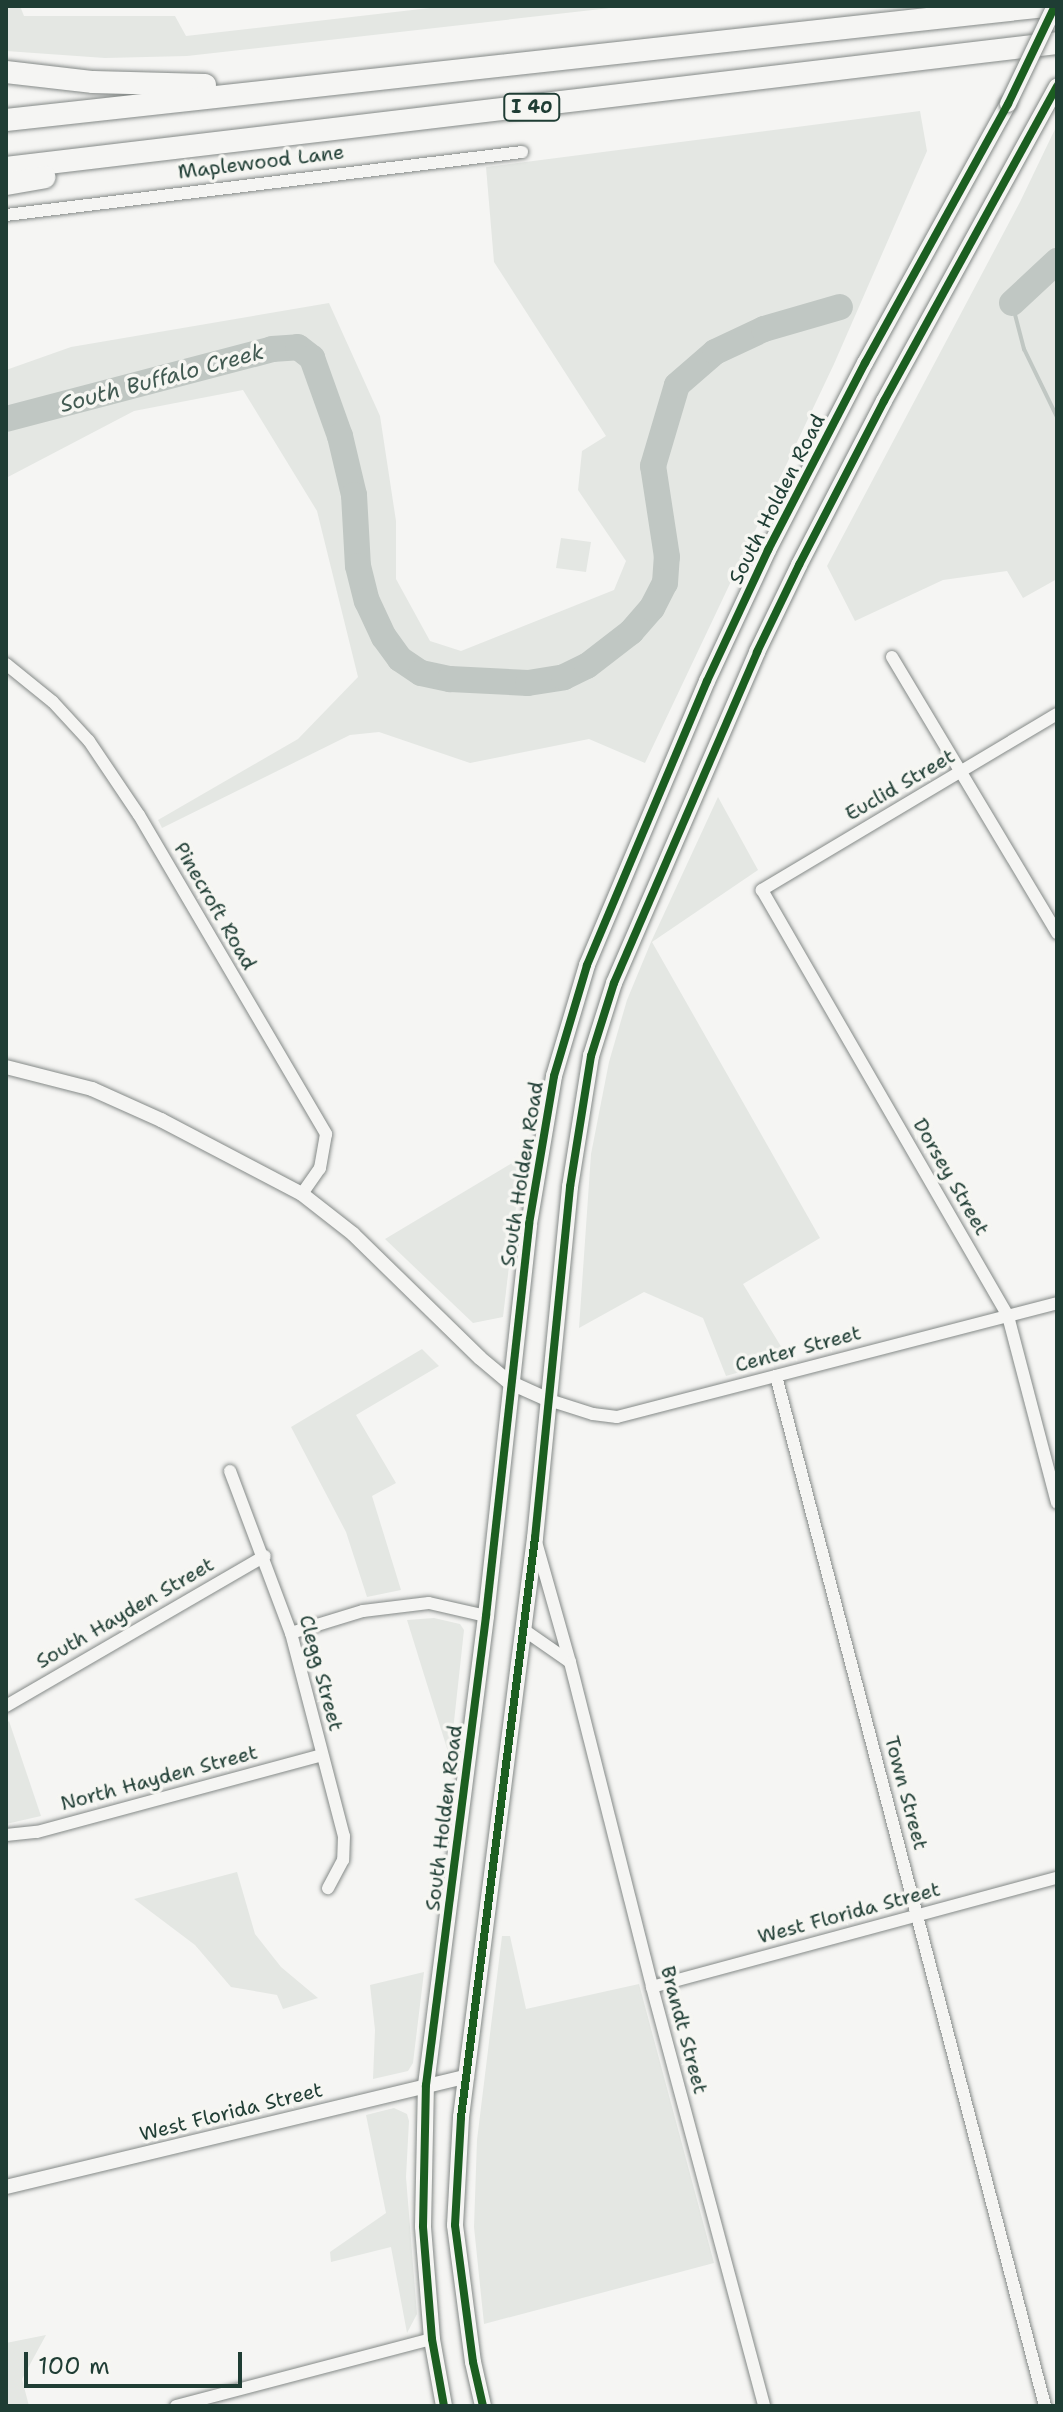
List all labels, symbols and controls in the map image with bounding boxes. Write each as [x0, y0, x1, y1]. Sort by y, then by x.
road number: I 40 [502, 93, 562, 121]
street label: Maplewood Lane [177, 140, 345, 184]
water label: South Buffalo Creek [57, 338, 267, 418]
street label: South Holden Road [724, 410, 830, 588]
street label: Euclid Street [841, 744, 959, 826]
street label: Pinecroft Road [169, 838, 261, 974]
street label: South Holden Road [495, 1080, 549, 1268]
street label: Dorsey Street [908, 1114, 994, 1240]
street label: Center Street [732, 1321, 864, 1377]
street label: South Hayden Street [32, 1552, 218, 1674]
street label: Clegg Street [294, 1612, 348, 1734]
street label: South Holden Road [421, 1724, 467, 1912]
street label: Town Street [879, 1733, 933, 1853]
street label: North Hayden Street [58, 1740, 260, 1816]
street label: West Florida Street [755, 1877, 943, 1949]
street label: Brandt Street [655, 1963, 713, 2097]
street label: West Florida Street [137, 2078, 325, 2146]
scale bar [28, 2336, 246, 2386]
text: 100 m [38, 2350, 110, 2382]

